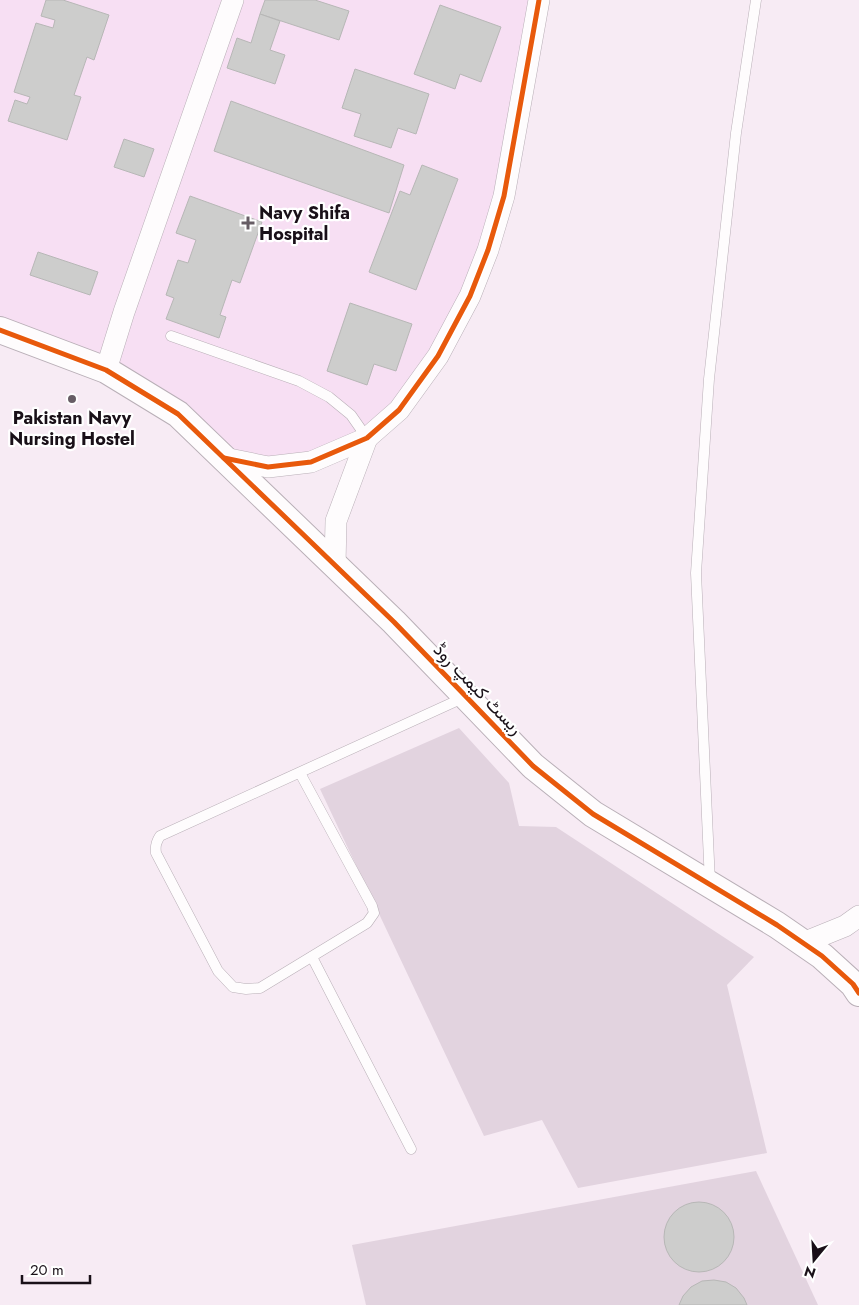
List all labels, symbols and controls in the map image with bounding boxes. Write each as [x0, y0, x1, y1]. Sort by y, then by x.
place label: Navy Shifa Hospital [259, 200, 350, 247]
marker: Navy Shifa Hospital [241, 216, 255, 230]
marker: Pakistan Navy Nursing Hostel [66, 393, 78, 405]
place label: Pakistan Navy Nursing Hostel [9, 405, 135, 452]
street label: ریسٹ کیمپ روڈ [427, 637, 529, 741]
north arrow [789, 1235, 839, 1285]
scale bar [22, 1252, 90, 1284]
text: 20 m [30, 1259, 64, 1281]
text: N [802, 1261, 818, 1284]

